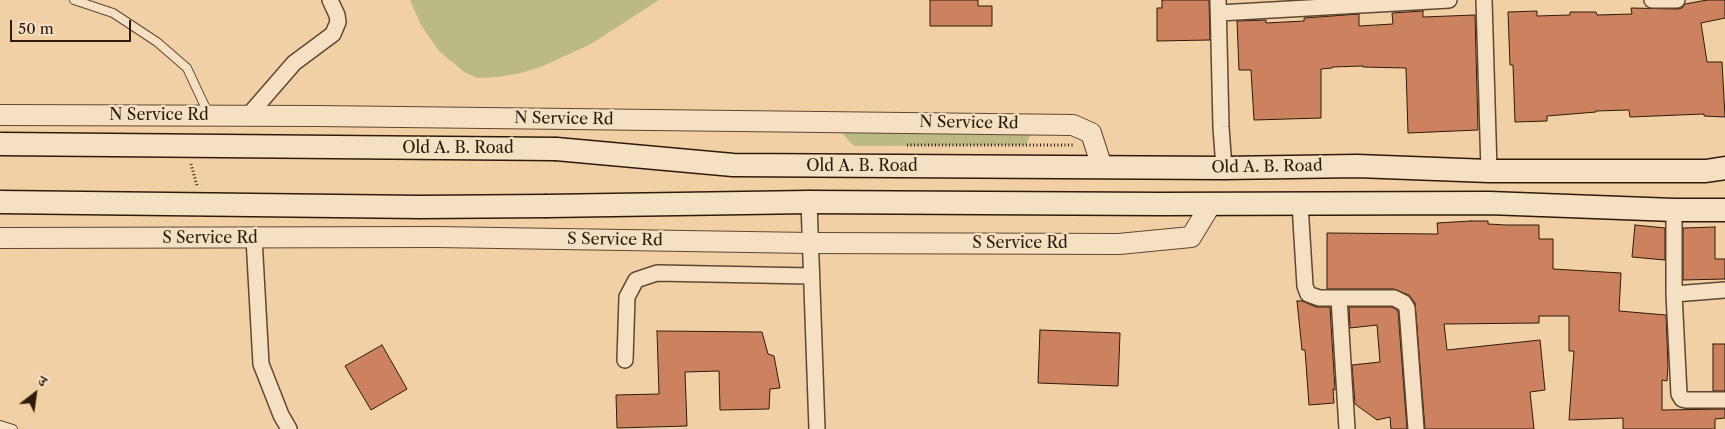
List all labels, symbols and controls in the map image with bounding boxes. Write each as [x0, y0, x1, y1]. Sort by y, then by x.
scale bar [12, 10, 134, 42]
text: 50 m [18, 19, 54, 38]
street label: N Service Rd [109, 105, 209, 125]
street label: N Service Rd [514, 109, 614, 129]
street label: N Service Rd [919, 113, 1019, 133]
street label: Old A. B. Road [402, 138, 514, 158]
street label: Old A. B. Road [806, 156, 918, 176]
street label: Old A. B. Road [1211, 156, 1323, 178]
street label: S Service Rd [162, 228, 258, 248]
street label: S Service Rd [567, 230, 663, 250]
street label: S Service Rd [972, 233, 1068, 253]
north arrow [10, 369, 60, 419]
text: उ [35, 371, 50, 391]

